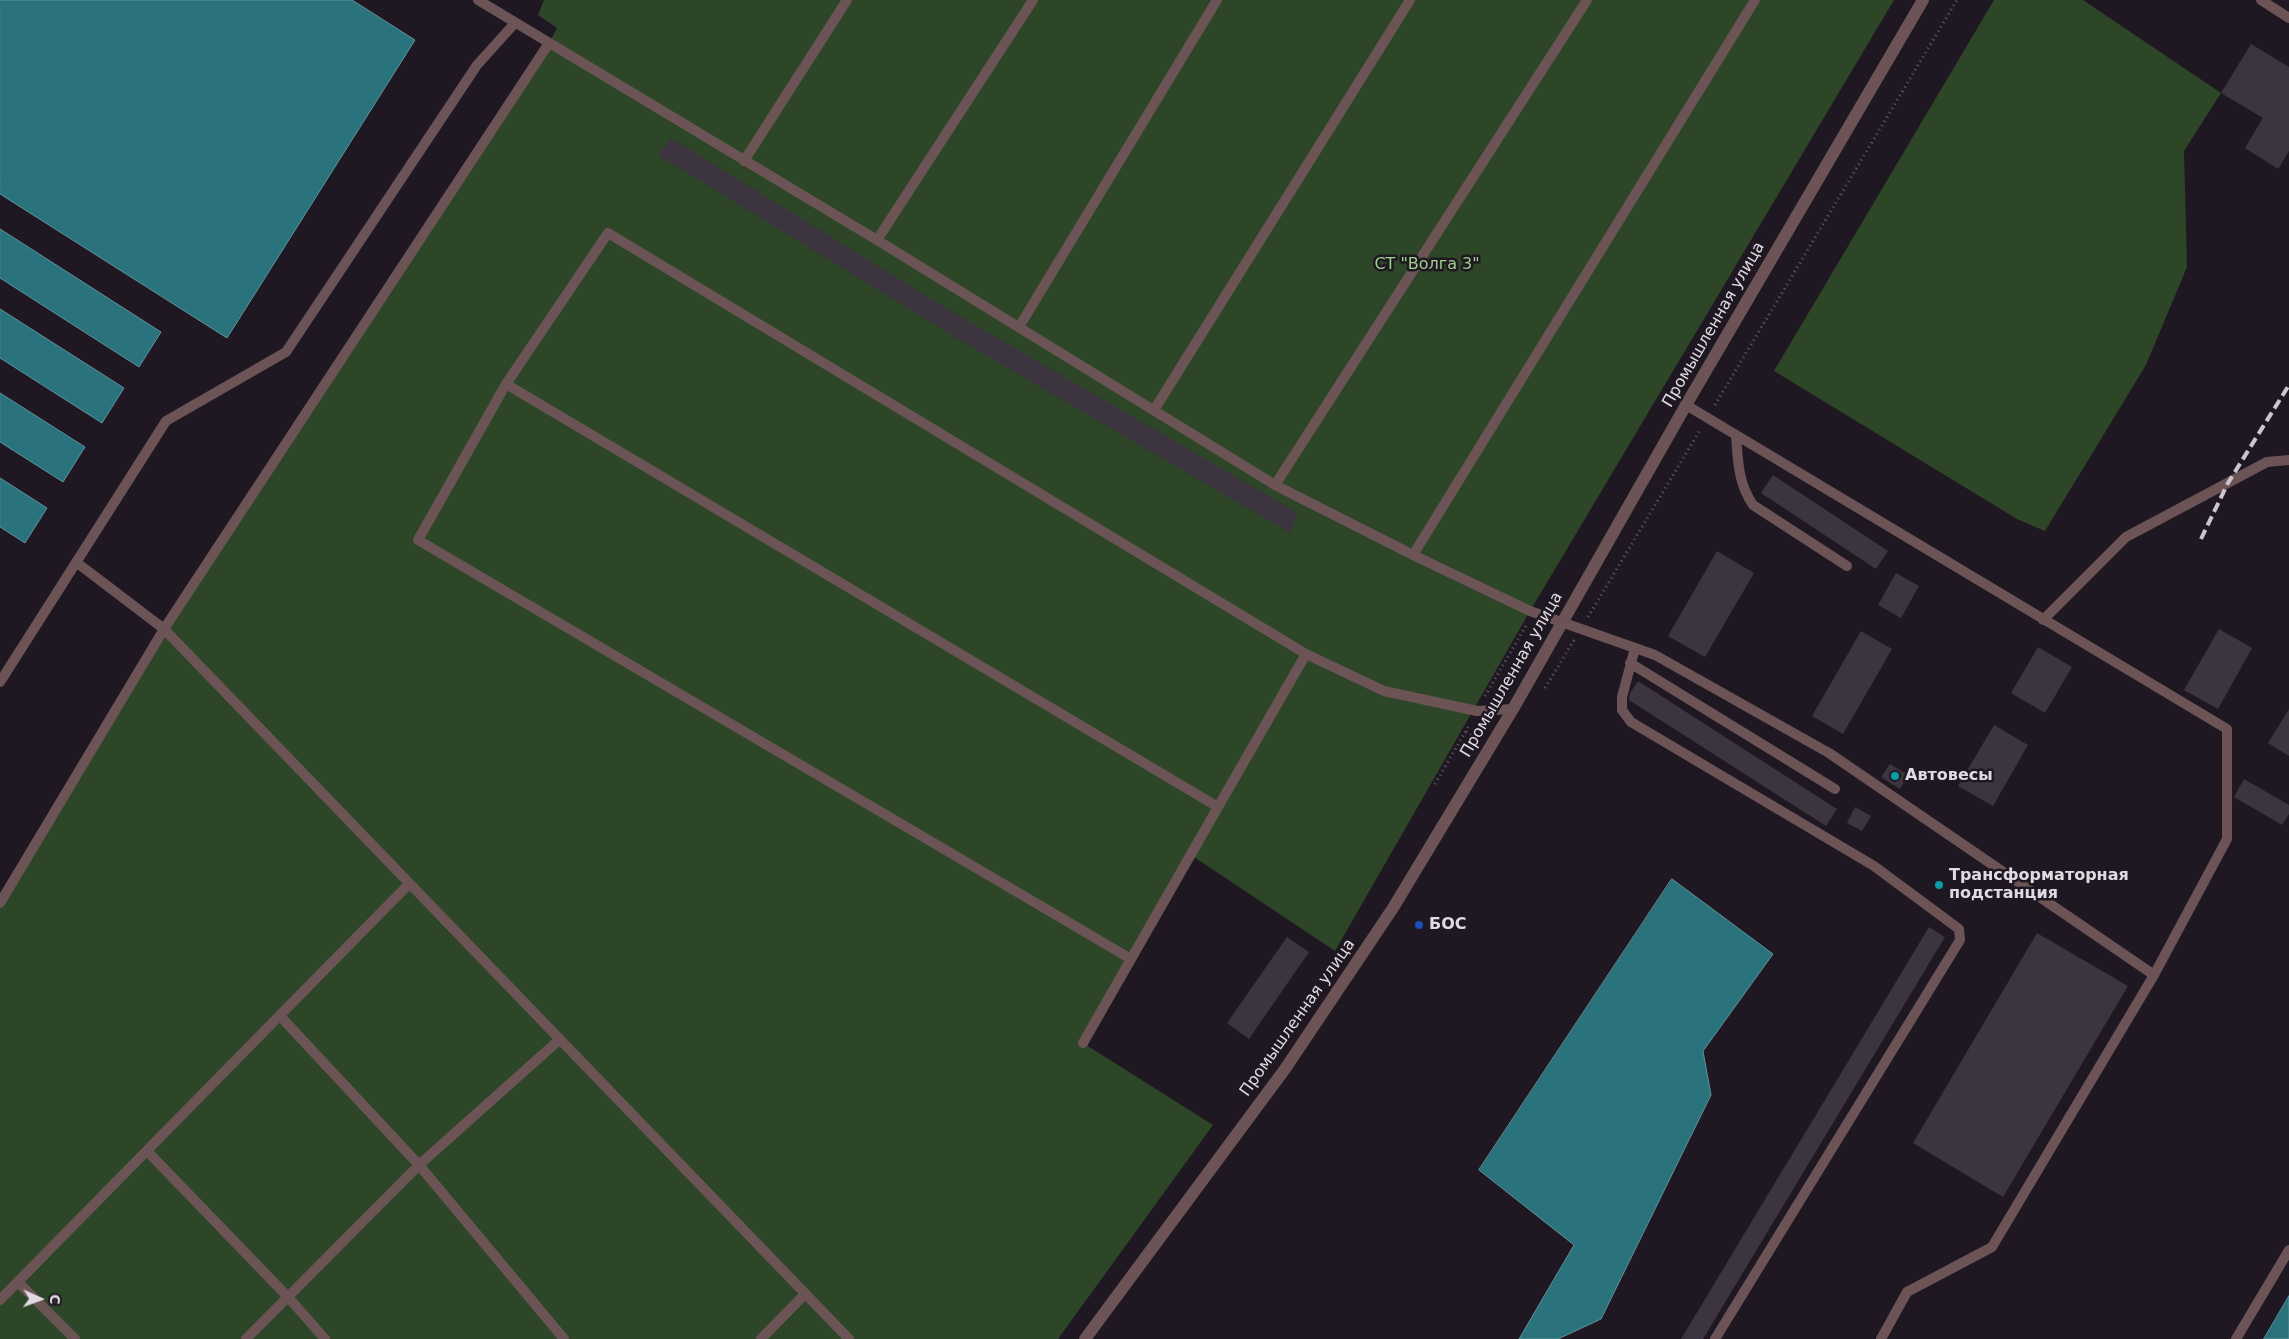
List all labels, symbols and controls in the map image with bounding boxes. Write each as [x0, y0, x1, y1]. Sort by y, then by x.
street label: Промышленная улица [1659, 239, 1769, 411]
park label: СТ "Волга 3" [1374, 255, 1480, 275]
street label: Промышленная улица [1457, 589, 1567, 761]
place label: Автовесы [1905, 766, 1993, 786]
marker: Автовесы [1889, 770, 1901, 782]
place label: Трансформаторная подстанция [1949, 866, 2129, 904]
marker: Трансформаторная подстанция [1933, 879, 1945, 891]
place label: БОС [1429, 915, 1467, 935]
marker: БОС [1413, 919, 1425, 931]
street label: Промышленная улица [1236, 936, 1360, 1100]
north arrow [15, 1274, 65, 1324]
text: С [47, 1294, 63, 1305]

